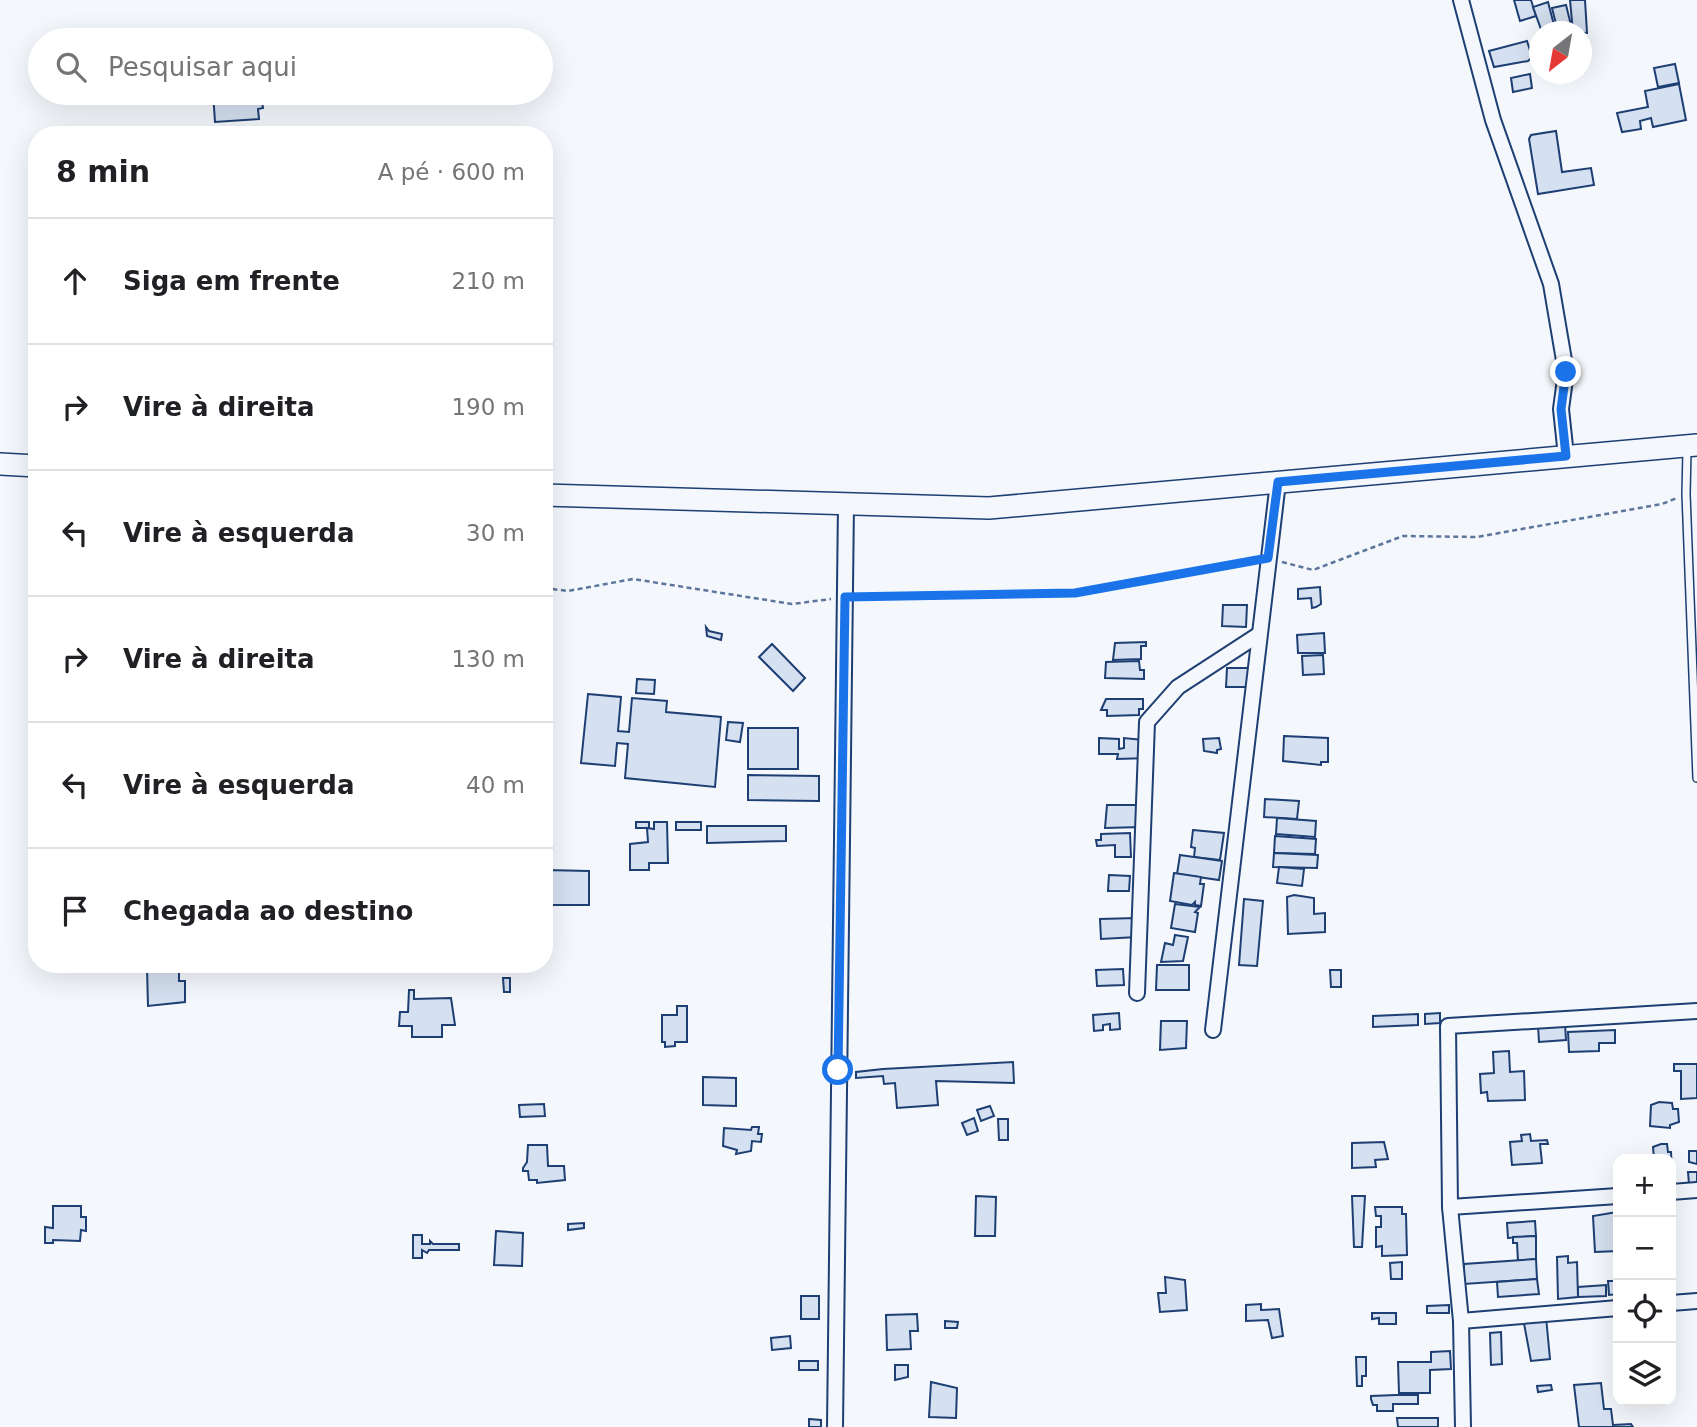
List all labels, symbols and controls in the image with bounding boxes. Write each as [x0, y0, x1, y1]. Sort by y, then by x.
north arrow [1529, 21, 1592, 84]
search box [28, 28, 553, 105]
icon: search [52, 48, 90, 86]
text: Pesquisar aqui [108, 52, 297, 82]
text: 8 min [56, 154, 150, 189]
text: A pé · 600 m [378, 159, 525, 185]
icon: ahead [56, 262, 94, 300]
text: Siga em frente [123, 266, 340, 296]
text: 210 m [451, 268, 525, 294]
route end [1550, 356, 1581, 387]
icon: right [56, 388, 94, 426]
text: Vire à direita [123, 392, 315, 422]
text: 190 m [451, 394, 525, 420]
icon: left [56, 514, 94, 552]
text: Vire à esquerda [123, 518, 355, 548]
text: 30 m [466, 520, 525, 546]
icon: right [56, 640, 94, 678]
text: Vire à direita [123, 644, 315, 674]
text: 130 m [451, 646, 525, 672]
icon: left [56, 766, 94, 804]
text: Vire à esquerda [123, 770, 355, 800]
text: 40 m [466, 772, 525, 798]
icon: arrive [56, 892, 94, 930]
text: Chegada ao destino [123, 896, 413, 926]
route start [822, 1054, 853, 1085]
map controls [1613, 1154, 1676, 1406]
button: + [1613, 1154, 1676, 1217]
button: − [1613, 1217, 1676, 1280]
button: locate [1613, 1280, 1676, 1343]
button: layers [1613, 1343, 1676, 1406]

